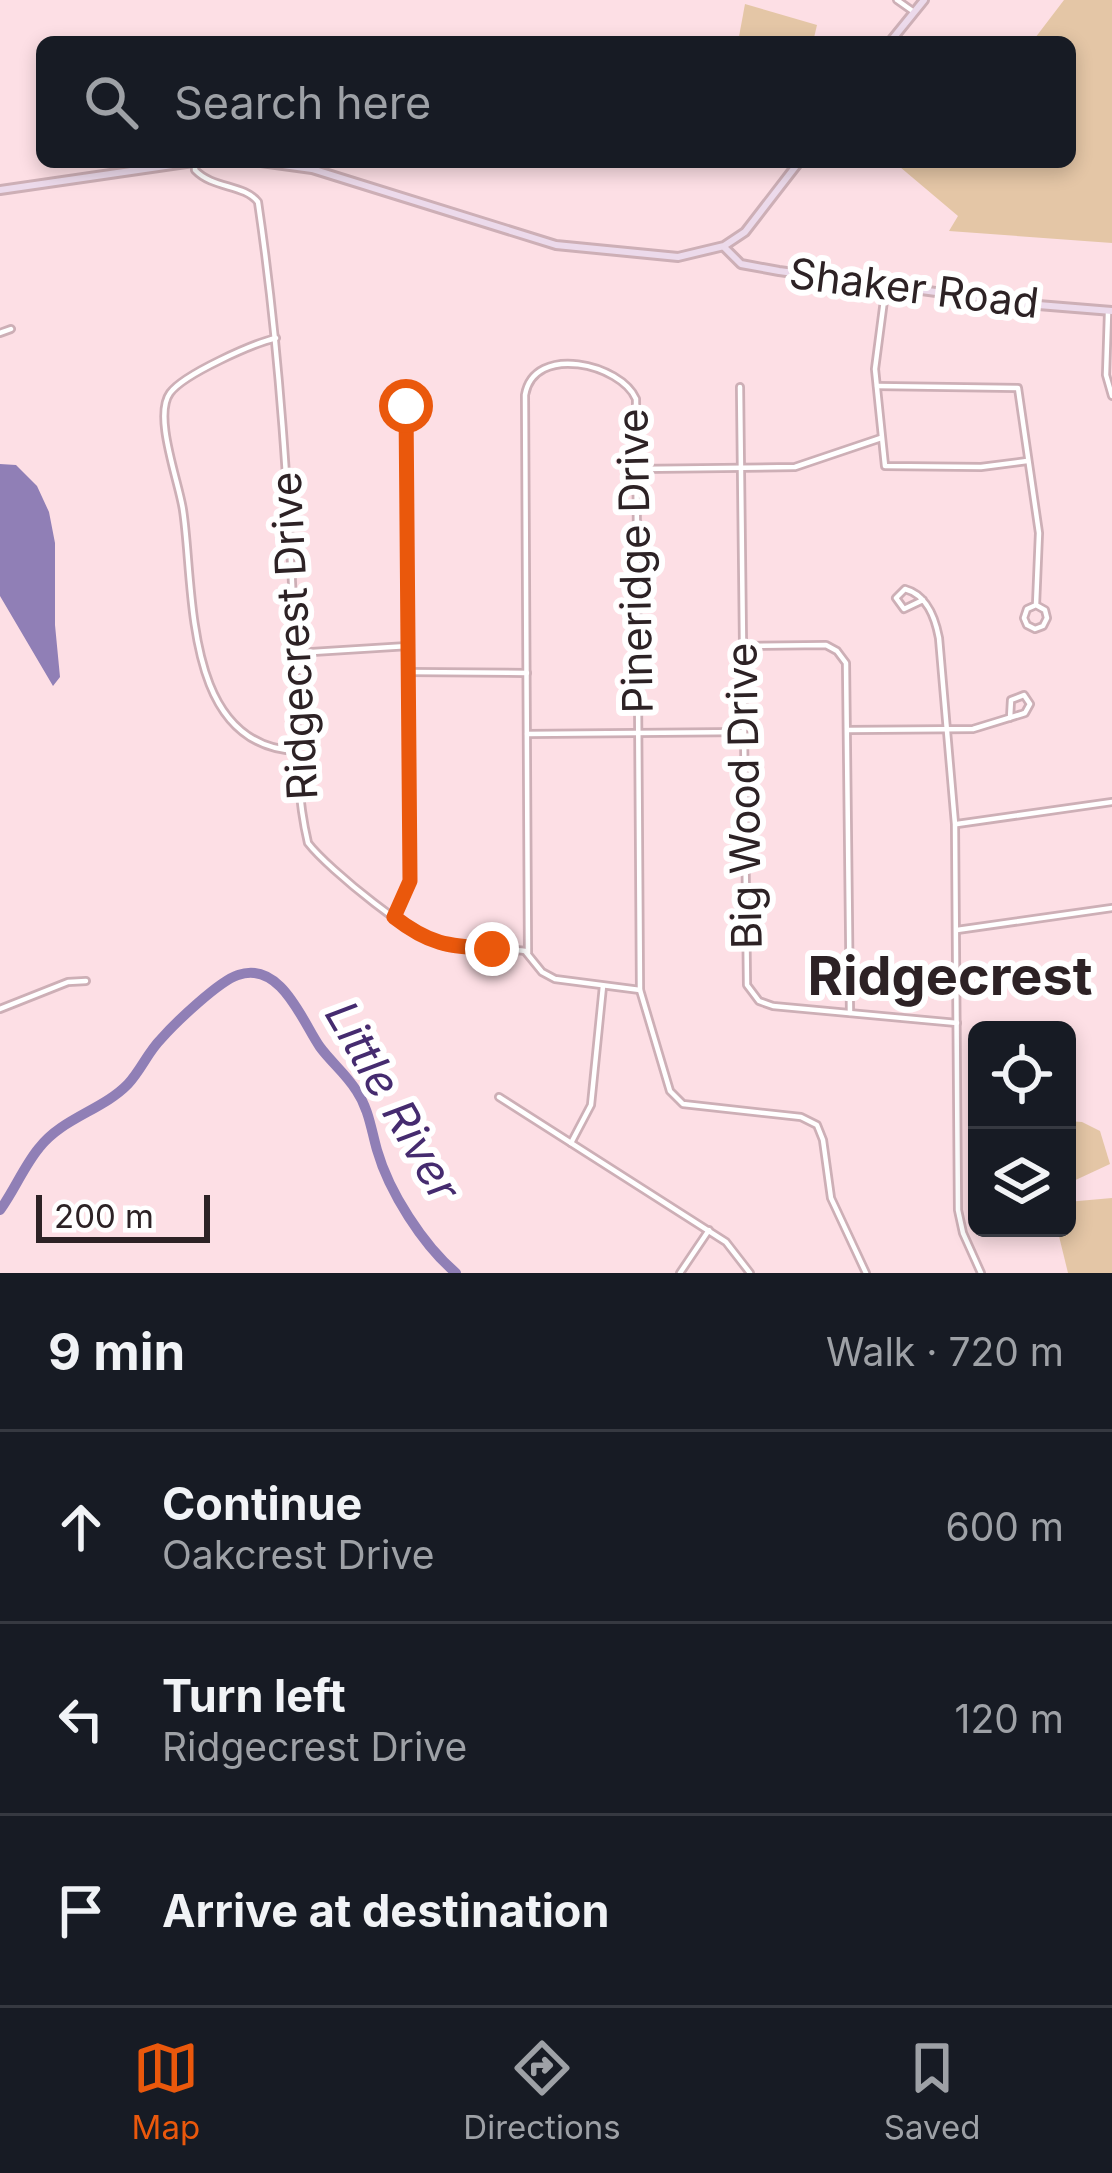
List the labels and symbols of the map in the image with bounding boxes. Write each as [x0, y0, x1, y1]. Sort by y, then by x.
street label: Shaker Road [786, 247, 1042, 328]
route start [379, 379, 433, 433]
street label: Pineridge Drive [606, 408, 663, 714]
street label: Ridgecrest Drive [259, 471, 328, 801]
street label: Big Wood Drive [715, 642, 772, 950]
route end [465, 922, 519, 976]
district label: Ridgecrest [807, 943, 1093, 1008]
water label: Little River [314, 991, 474, 1212]
scale bar [36, 1189, 210, 1242]

